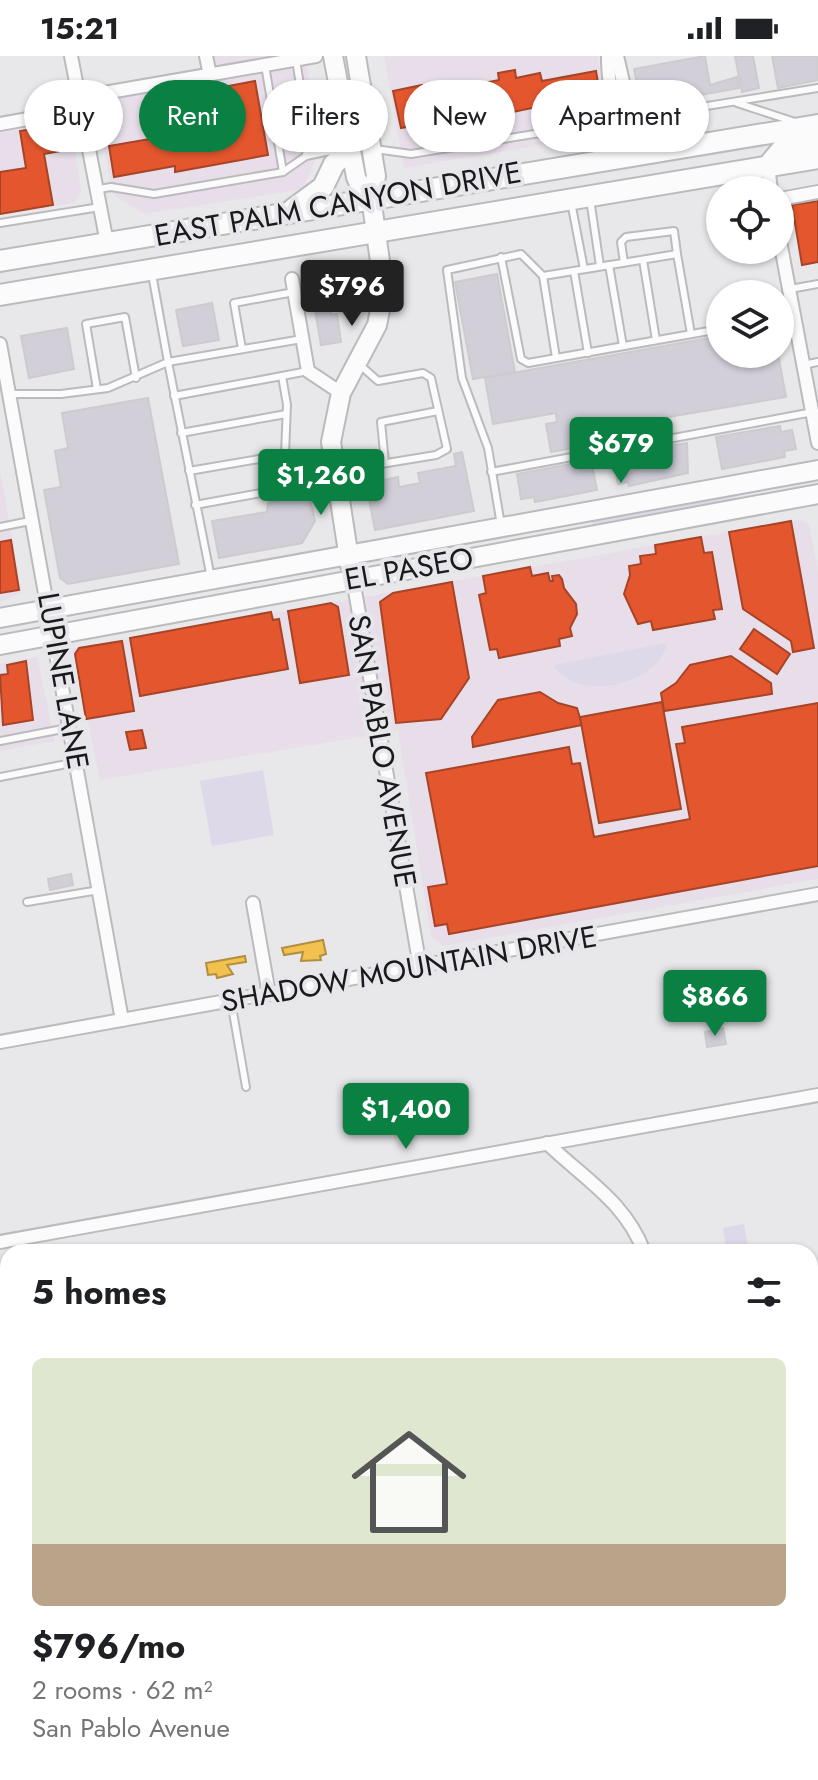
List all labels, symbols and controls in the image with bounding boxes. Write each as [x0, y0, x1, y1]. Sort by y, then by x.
text: 15:21 [40, 7, 119, 50]
chip: Buy [24, 80, 123, 152]
chip: Rent [139, 80, 246, 152]
chip: Filters [262, 80, 388, 152]
chip: New [404, 80, 515, 152]
chip: Apartment [531, 80, 709, 152]
street label: EAST PALM CANYON DRIVE [151, 150, 525, 257]
map controls [706, 176, 794, 368]
button: locate [706, 176, 794, 264]
pin: $796 [305, 260, 399, 328]
text: $796 [319, 267, 385, 305]
button: layers [706, 280, 794, 368]
pin: $679 [574, 417, 668, 485]
text: $679 [588, 424, 654, 462]
pin: $1,260 [256, 449, 386, 517]
text: $1,260 [276, 456, 366, 494]
street label: EL PASEO [341, 536, 477, 601]
street label: LUPINE LANE [27, 589, 100, 773]
street label: SAN PABLO AVENUE [337, 611, 428, 891]
street label: SHADOW MOUNTAIN DRIVE [218, 914, 600, 1023]
pin: $866 [668, 970, 762, 1038]
text: $866 [681, 977, 749, 1015]
pin: $1,400 [341, 1083, 471, 1151]
text: $1,400 [361, 1090, 451, 1128]
text: 5 homes [32, 1268, 166, 1317]
icon: filters [742, 1270, 786, 1314]
icon: home [337, 1410, 481, 1554]
text: $796/mo [32, 1622, 185, 1671]
text: 2 rooms · 62 m² [32, 1671, 213, 1709]
text: San Pablo Avenue [32, 1709, 230, 1747]

